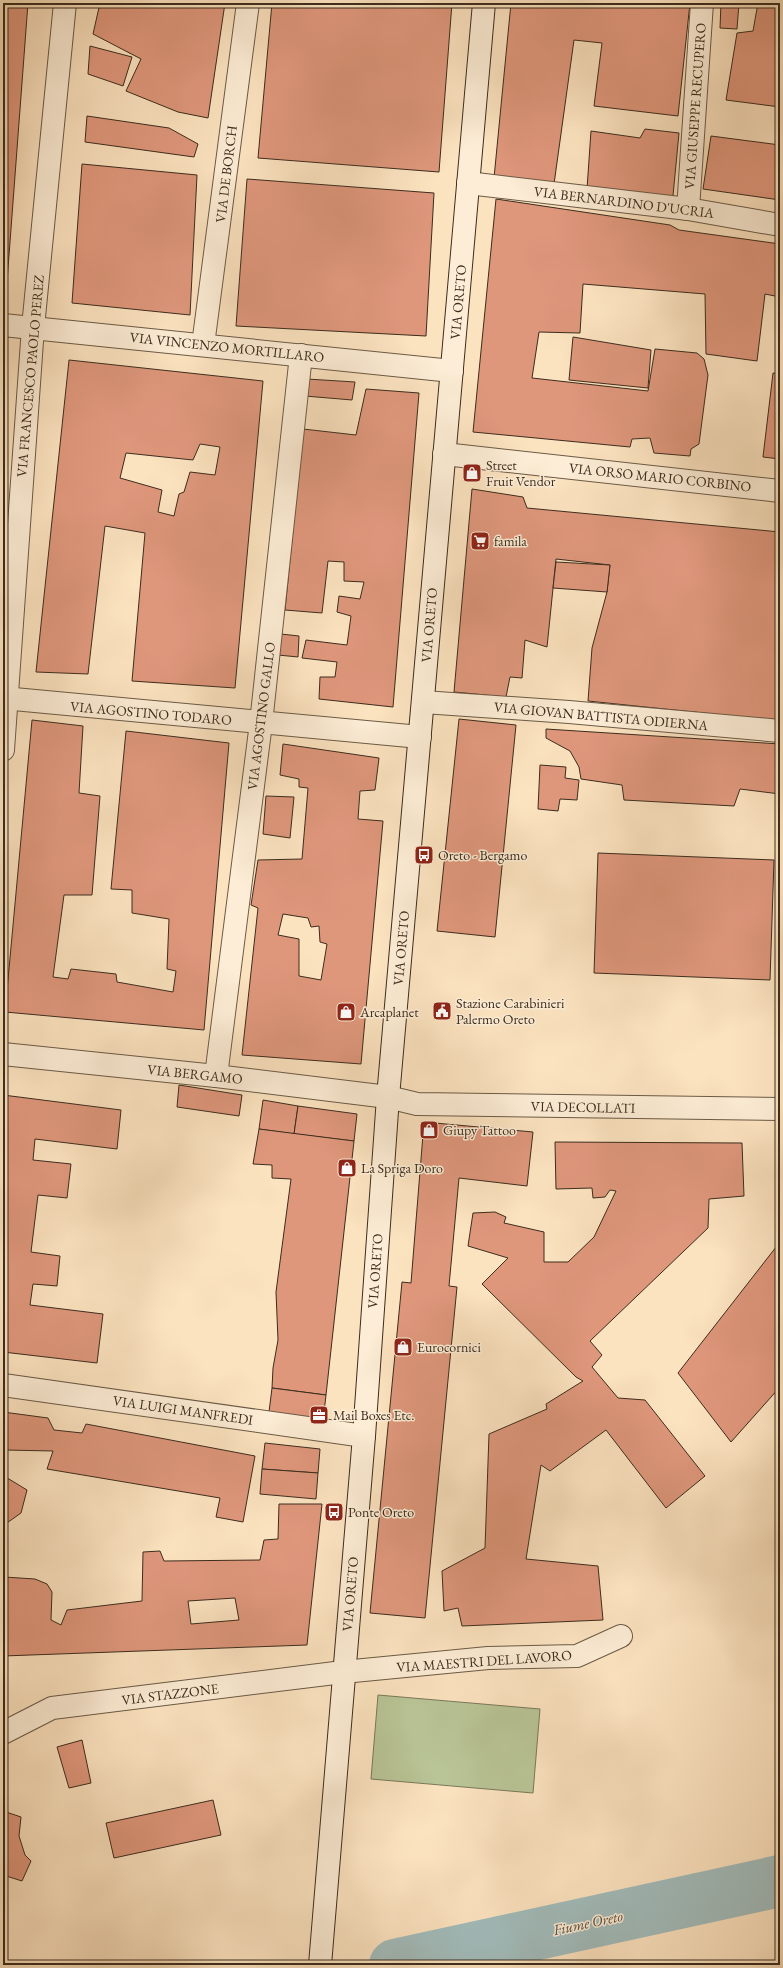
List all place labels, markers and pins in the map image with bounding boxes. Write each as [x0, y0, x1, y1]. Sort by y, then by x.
place label: Street Fruit Vendor [486, 456, 556, 490]
shop icon: Street Fruit Vendor [461, 462, 483, 484]
supermarket icon: famila [469, 530, 491, 552]
place label: famila [494, 532, 527, 550]
bus stop icon: Oreto - Bergamo [413, 844, 435, 866]
place label: Oreto - Bergamo [438, 846, 528, 864]
place label: Stazione Carabinieri Palermo Oreto [456, 994, 565, 1028]
public building icon: Stazione Carabinieri Palermo Oreto [431, 1000, 453, 1022]
shop icon: Arcaplanet [335, 1001, 357, 1023]
place label: Arcaplanet [359, 1003, 419, 1021]
shop icon: Giupy Tattoo [418, 1119, 440, 1141]
place label: Giupy Tattoo [443, 1121, 516, 1139]
shop icon: La Spriga Doro [336, 1157, 358, 1179]
place label: La Spriga Doro [361, 1159, 443, 1177]
shop icon: Eurocornici [392, 1336, 414, 1358]
place label: Eurocornici [417, 1338, 481, 1356]
office icon: Mail Boxes Etc. [308, 1404, 330, 1426]
place label: Mail Boxes Etc. [333, 1406, 415, 1424]
bus stop icon: Ponte Oreto [323, 1501, 345, 1523]
place label: Ponte Oreto [348, 1503, 414, 1521]

